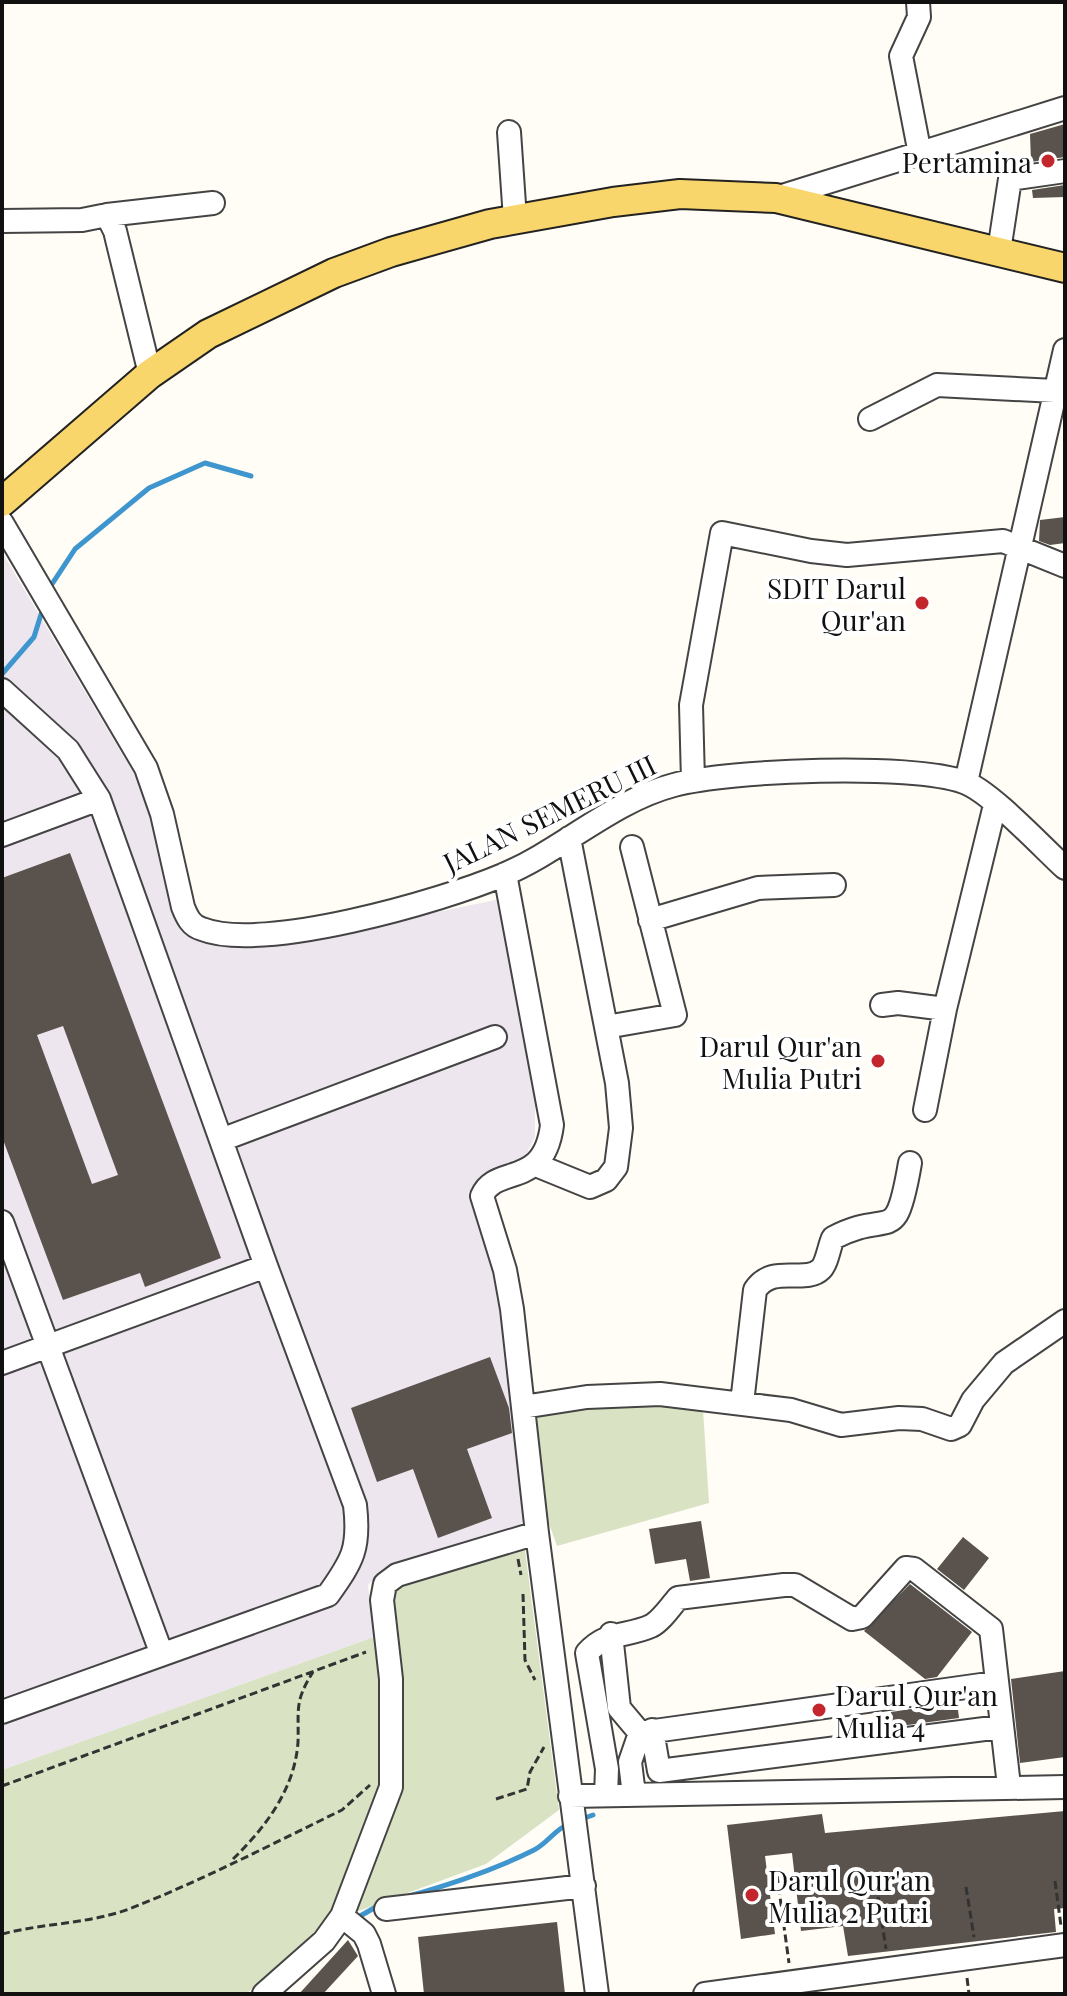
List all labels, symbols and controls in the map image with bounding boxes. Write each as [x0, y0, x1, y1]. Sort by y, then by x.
place label: Pertamina [902, 143, 1032, 180]
marker: Pertamina [1039, 152, 1057, 170]
place label: SDIT Darul Qur'an [767, 569, 906, 638]
marker: SDIT Darul Qur'an [913, 594, 931, 612]
street label: JALAN SEMERU III [436, 745, 662, 881]
place label: Darul Qur'an Mulia Putri [699, 1027, 862, 1096]
marker: Darul Qur'an Mulia Putri [869, 1052, 887, 1070]
place label: Darul Qur'an Mulia 4 [835, 1676, 998, 1745]
marker: Darul Qur'an Mulia 4 [810, 1701, 828, 1719]
place label: Darul Qur'an Mulia 2 Putri [768, 1861, 931, 1930]
marker: Darul Qur'an Mulia 2 Putri [743, 1886, 761, 1904]

